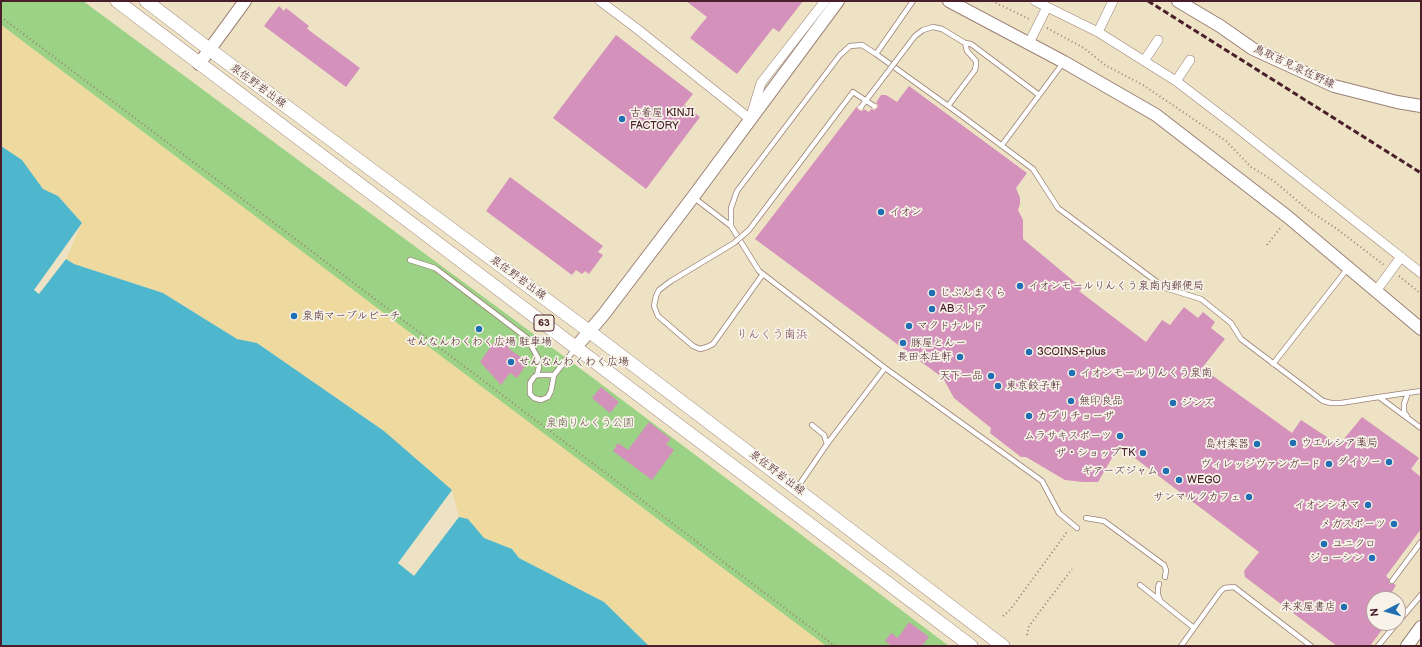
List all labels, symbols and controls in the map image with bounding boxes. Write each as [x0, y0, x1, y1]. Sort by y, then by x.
street label: 鳥取吉見泉佐野線 [1251, 42, 1337, 92]
street label: 泉佐野岩出線 [227, 61, 289, 111]
place label: 古着屋 KINJI FACTORY [630, 106, 694, 132]
marker: 古着屋 KINJI FACTORY [617, 114, 627, 124]
place label: イオン [889, 205, 922, 219]
marker: イオン [876, 207, 886, 217]
street label: 泉佐野岩出線 [487, 253, 549, 303]
place label: イオンモールりんくう泉南内郵便局 [1028, 279, 1204, 293]
marker: イオンモールりんくう泉南内郵便局 [1015, 281, 1025, 291]
place label: じぶんまくら [940, 286, 1006, 300]
marker: じぶんまくら [927, 288, 937, 298]
place label: ABストア [940, 302, 987, 316]
marker: ABストア [927, 304, 937, 314]
place label: 泉南マーブルビーチ [302, 309, 400, 323]
marker: 泉南マーブルビーチ [289, 311, 299, 321]
road number: 63 [534, 315, 554, 331]
place label: マクドナルド [917, 319, 983, 333]
marker: マクドナルド [904, 321, 914, 331]
marker: せんなんわくわく広場 駐車場 [474, 324, 484, 334]
district label: りんくう南浜 [736, 328, 808, 342]
place label: せんなんわくわく広場 駐車場 [406, 335, 552, 349]
place label: 豚屋とんー [911, 336, 966, 350]
marker: 豚屋とんー [898, 338, 908, 348]
place label: 3COINS+plus [1037, 345, 1106, 359]
marker: 3COINS+plus [1024, 347, 1034, 357]
place label: 長田本庄軒 [897, 350, 952, 364]
marker: 長田本庄軒 [955, 352, 965, 362]
place label: せんなんわくわく広場 [519, 355, 629, 369]
marker: せんなんわくわく広場 [506, 357, 516, 367]
place label: イオンモールりんくう泉南 [1080, 366, 1212, 380]
marker: イオンモールりんくう泉南 [1067, 368, 1077, 378]
place label: 天下一品 [939, 369, 983, 383]
marker: 天下一品 [986, 371, 996, 381]
place label: 東京餃子軒 [1006, 379, 1061, 393]
marker: 東京餃子軒 [993, 381, 1003, 391]
place label: 無印良品 [1079, 394, 1123, 408]
marker: 無印良品 [1066, 396, 1076, 406]
place label: ジンズ [1181, 396, 1214, 410]
marker: ジンズ [1168, 398, 1178, 408]
place label: カプリチョーザ [1037, 409, 1114, 423]
marker: カプリチョーザ [1024, 411, 1034, 421]
park label: 泉南りんくう公園 [546, 416, 634, 430]
place label: ムラサキスポーツ [1024, 429, 1112, 443]
marker: ムラサキスポーツ [1115, 431, 1125, 441]
place label: ウエルシア薬局 [1301, 436, 1378, 450]
place label: 島村楽器 [1205, 437, 1249, 451]
marker: ウエルシア薬局 [1288, 438, 1298, 448]
marker: 島村楽器 [1252, 439, 1262, 449]
place label: ザ・ショップTK [1055, 446, 1135, 460]
street label: 泉佐野岩出線 [747, 448, 807, 498]
marker: ザ・ショップTK [1138, 448, 1148, 458]
place label: ダイソー [1337, 455, 1381, 469]
place label: ヴィレッジヴァンガード [1200, 457, 1321, 471]
marker: ダイソー [1384, 457, 1394, 467]
marker: ヴィレッジヴァンガード [1324, 459, 1334, 469]
place label: ギアーズジャム [1081, 464, 1158, 478]
marker: ギアーズジャム [1161, 466, 1171, 476]
place label: WEGO [1187, 473, 1221, 487]
marker: WEGO [1174, 475, 1184, 485]
place label: サンマルクカフェ [1153, 490, 1241, 504]
marker: サンマルクカフェ [1244, 492, 1254, 502]
place label: イオンシネマ [1294, 498, 1360, 512]
marker: イオンシネマ [1363, 500, 1373, 510]
place label: メガスポーツ [1320, 517, 1386, 531]
marker: メガスポーツ [1389, 519, 1399, 529]
place label: ユニクロ [1332, 537, 1376, 551]
marker: ユニクロ [1319, 539, 1329, 549]
place label: ジョーシン [1309, 551, 1364, 565]
marker: ジョーシン [1367, 553, 1377, 563]
north arrow [1366, 591, 1406, 631]
place label: 未来屋書店 [1281, 600, 1336, 614]
marker: 未来屋書店 [1339, 602, 1349, 612]
text: N [1368, 607, 1381, 617]

